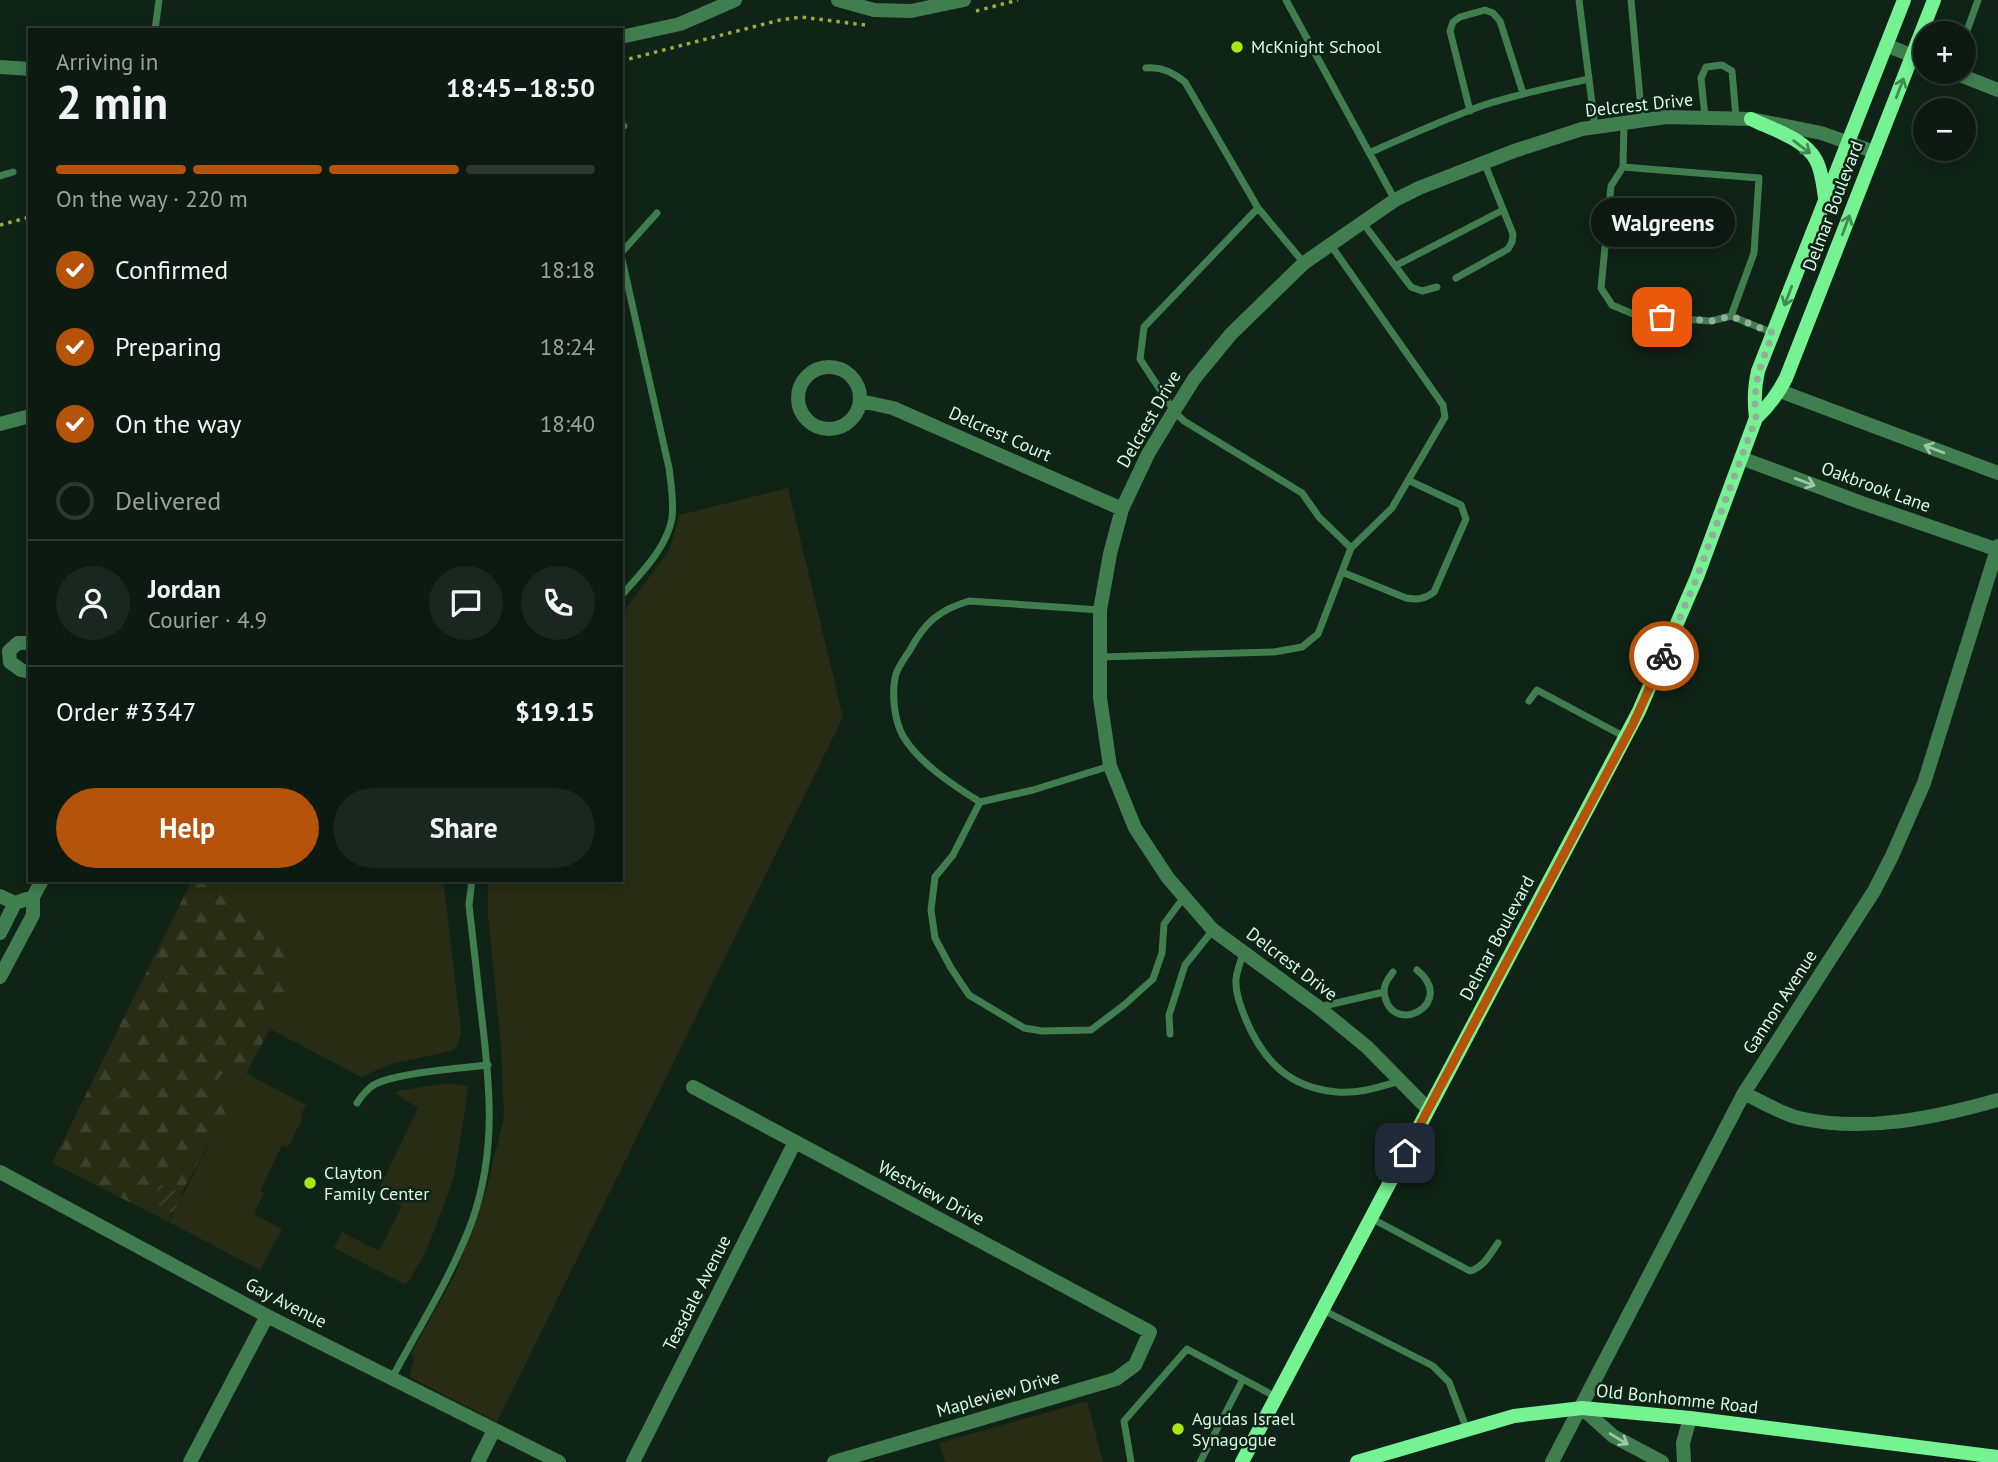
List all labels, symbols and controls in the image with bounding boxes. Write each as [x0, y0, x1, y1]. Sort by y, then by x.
map controls [1913, 21, 1976, 161]
button: + [1913, 21, 1976, 84]
place label: McKnight School [1251, 35, 1382, 58]
marker: McKnight School [1229, 39, 1245, 55]
text: Arriving in [56, 47, 158, 76]
text: 18:45–18:50 [446, 71, 595, 104]
text: 2 min [56, 72, 168, 132]
one-way arrow [1894, 78, 1907, 100]
street label: Delcrest Drive [1584, 87, 1694, 122]
button: − [1913, 98, 1976, 161]
street label: Delmar Boulevard [1797, 137, 1868, 274]
one-way arrow [1793, 139, 1811, 154]
text: On the way · 220 m [56, 184, 248, 213]
callout: Walgreens [1590, 198, 1734, 247]
text: Walgreens [1612, 208, 1714, 237]
one-way arrow [1840, 215, 1853, 237]
icon: check [56, 251, 94, 289]
text: Confirmed [115, 253, 228, 286]
text: 18:18 [540, 255, 595, 284]
one-way arrow [1780, 284, 1793, 306]
pin [1632, 287, 1692, 347]
icon: bag [1643, 298, 1681, 336]
icon: check [56, 328, 94, 366]
text: Preparing [115, 330, 222, 363]
text: 18:24 [540, 332, 595, 361]
street label: Delcrest Drive [1112, 366, 1186, 471]
street label: Delcrest Court [945, 401, 1055, 466]
icon: check [56, 405, 94, 443]
text: On the way [115, 407, 241, 440]
text: 18:40 [540, 409, 595, 438]
one-way arrow [1924, 442, 1946, 455]
street label: Oakbrook Lane [1818, 456, 1934, 517]
one-way arrow [1793, 477, 1815, 489]
text: Delivered [115, 484, 221, 517]
button: person [56, 566, 130, 640]
button: chat [429, 566, 503, 640]
button: phone [521, 566, 595, 640]
text: Jordan [148, 572, 221, 605]
text: Courier · 4.9 [148, 605, 267, 634]
courier [1629, 621, 1699, 691]
icon: bike [1645, 637, 1683, 675]
text: Order #3347 [56, 695, 196, 728]
text: $19.15 [515, 695, 595, 728]
button: Help [56, 788, 319, 868]
button: Share [333, 788, 595, 868]
street label: Delmar Boulevard [1454, 871, 1539, 1004]
street label: Delcrest Drive [1242, 922, 1343, 1005]
street label: Gannon Avenue [1737, 945, 1822, 1058]
pin [1375, 1123, 1435, 1183]
icon: home [1386, 1134, 1424, 1172]
street label: Westview Drive [874, 1155, 988, 1230]
place label: Clayton Family Center [324, 1161, 429, 1205]
marker: Clayton Family Center [302, 1175, 318, 1191]
street label: Teasdale Avenue [658, 1231, 736, 1354]
street label: Gay Avenue [242, 1272, 331, 1333]
street label: Mapleview Drive [934, 1365, 1062, 1422]
street label: Old Bonhomme Road [1595, 1379, 1759, 1418]
place label: Agudas Israel Synagogue [1192, 1407, 1296, 1451]
marker: Agudas Israel Synagogue [1170, 1421, 1186, 1437]
one-way arrow [1609, 1432, 1629, 1446]

